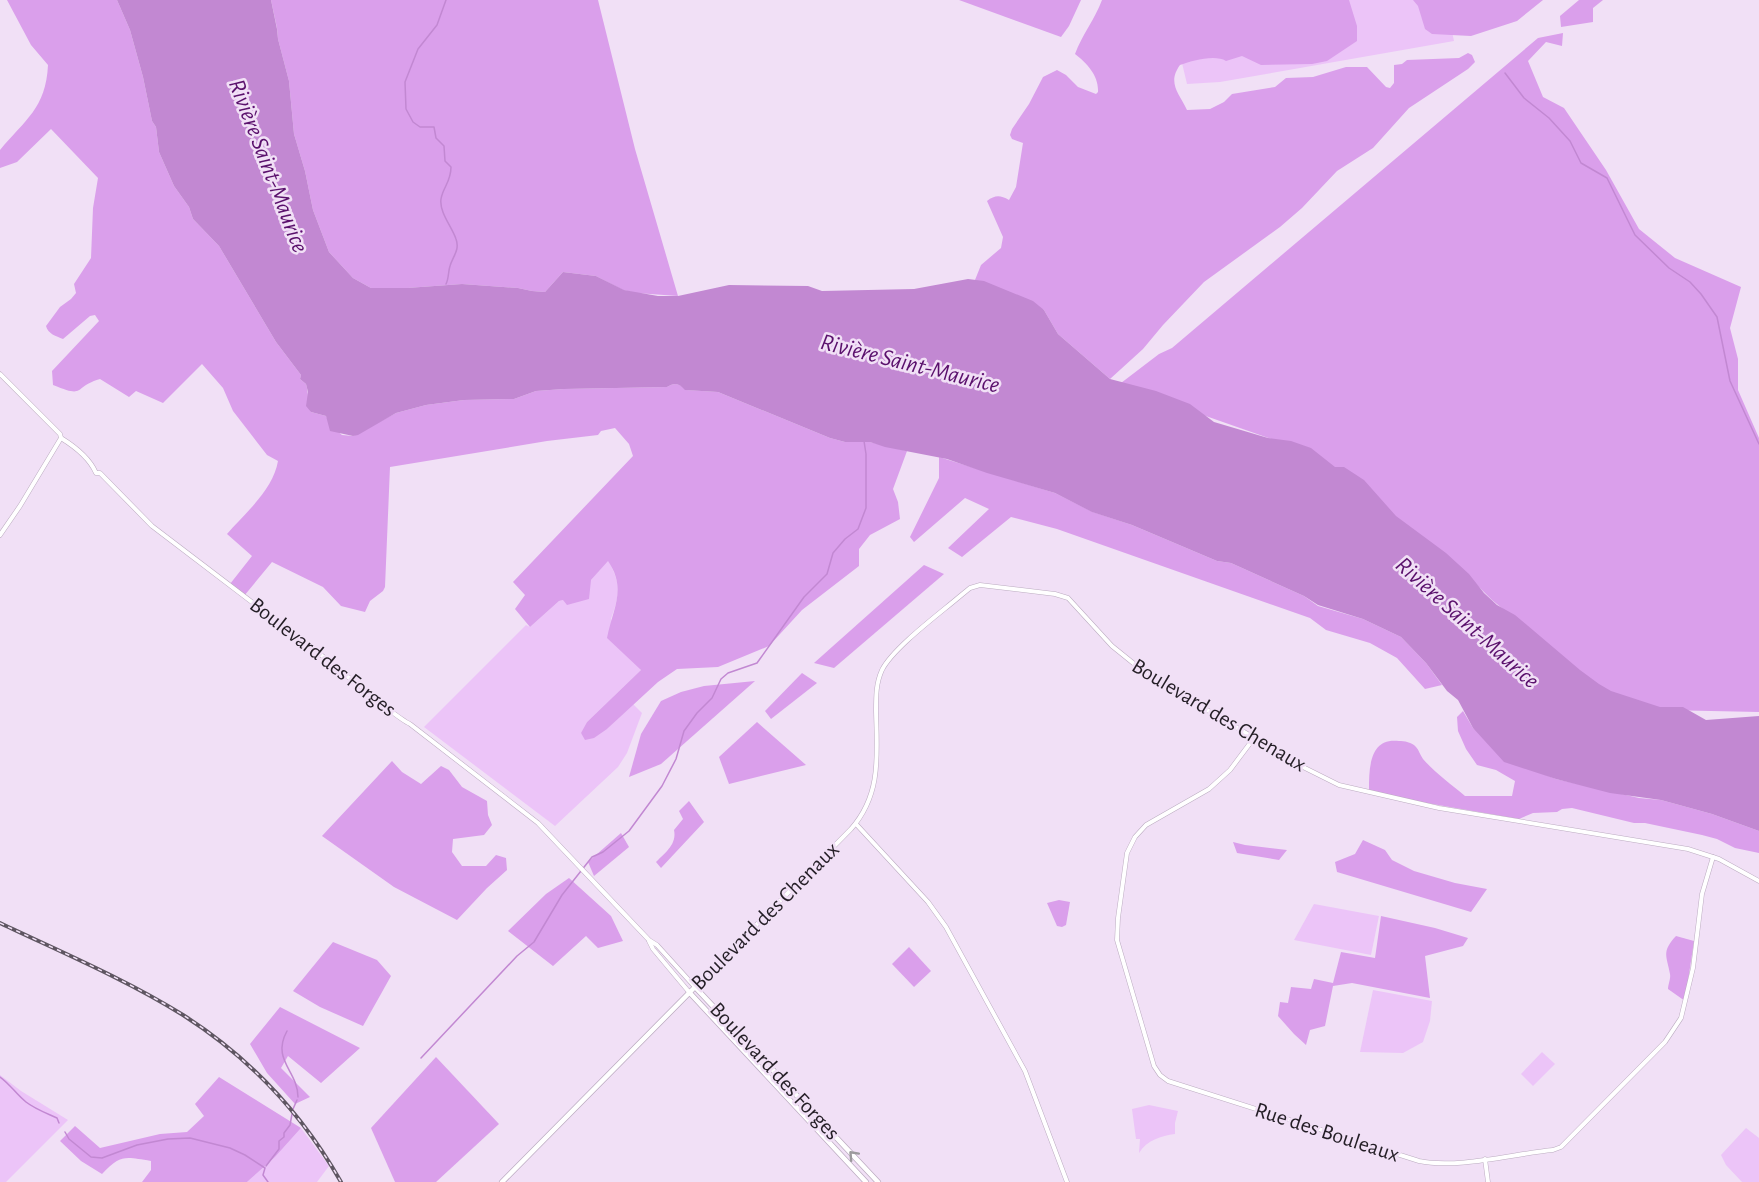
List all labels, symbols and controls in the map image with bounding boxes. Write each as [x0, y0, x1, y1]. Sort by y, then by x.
water label: Rivière Saint-Maurice [224, 76, 312, 256]
water label: Rivière Saint-Maurice [818, 330, 1002, 398]
water label: Rivière Saint-Maurice [1391, 553, 1543, 693]
street label: Boulevard des Forges [246, 593, 400, 721]
street label: Boulevard des Chenaux [1128, 654, 1310, 776]
street label: Boulevard des Chenaux [687, 838, 843, 994]
street label: Boulevard des Forges [706, 998, 844, 1144]
street label: Rue des Bouleaux [1252, 1098, 1402, 1166]
one-way arrow [849, 1151, 860, 1162]

